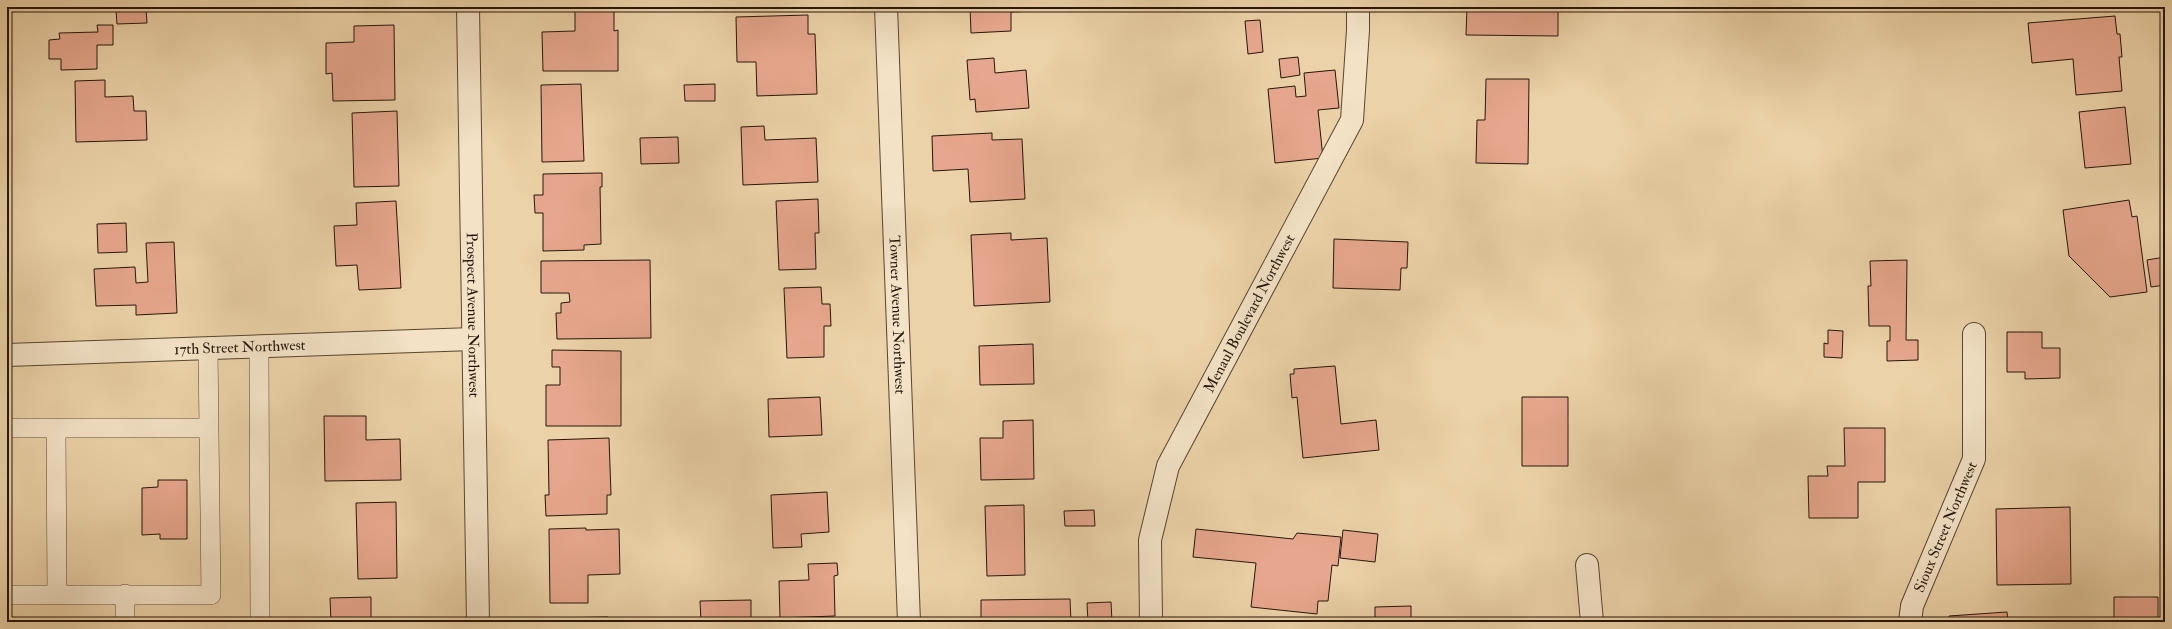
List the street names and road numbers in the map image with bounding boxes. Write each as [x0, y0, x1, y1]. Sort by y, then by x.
street label: Menaul Boulevard Northwest [1199, 231, 1299, 396]
street label: Prospect Avenue Northwest [462, 232, 484, 398]
street label: Towner Avenue Northwest [885, 235, 910, 395]
street label: 17th Street Northwest [174, 335, 306, 359]
street label: Sioux Street Northwest [1909, 458, 1981, 595]

